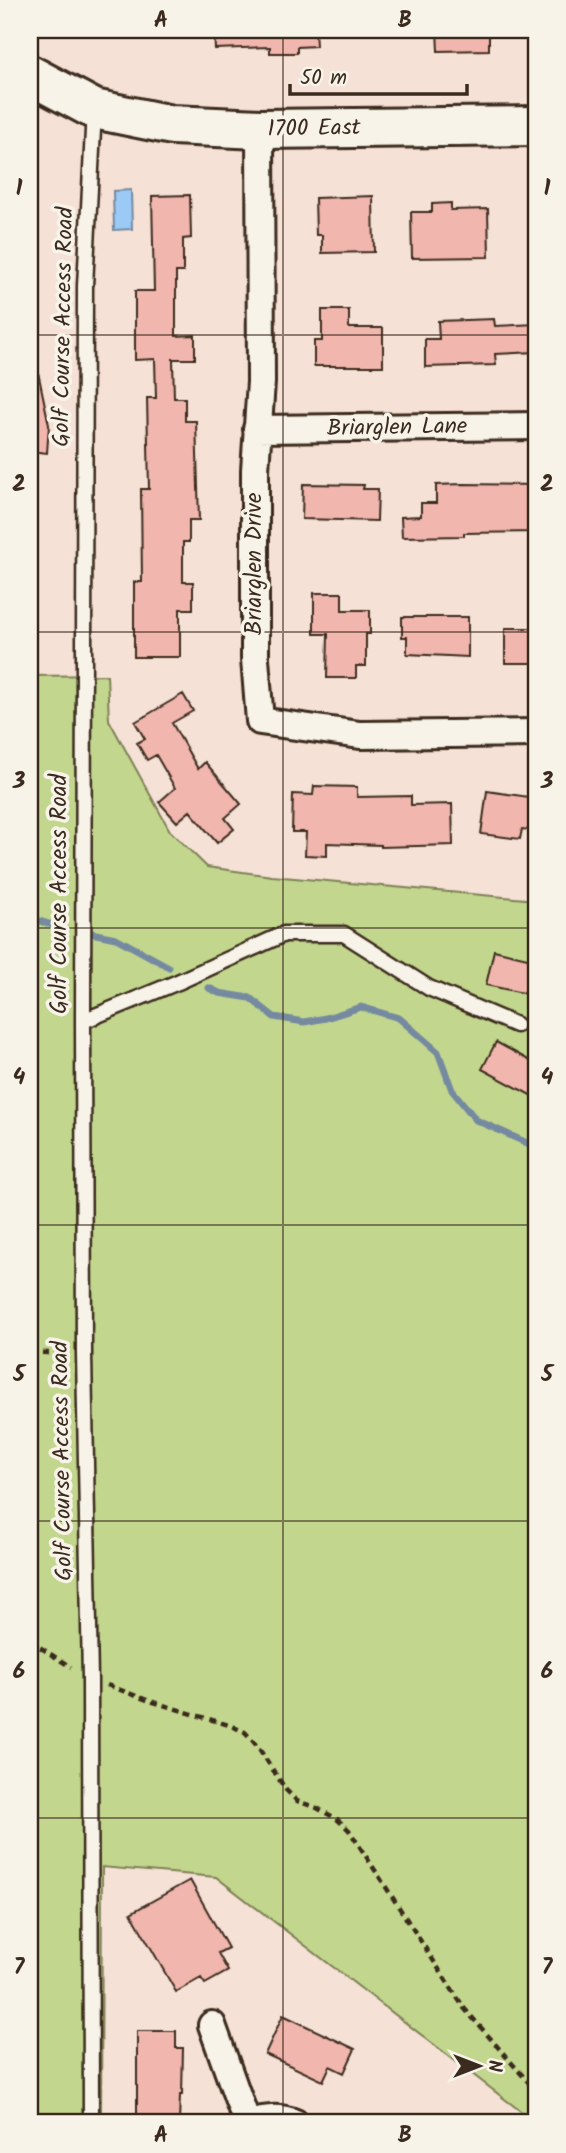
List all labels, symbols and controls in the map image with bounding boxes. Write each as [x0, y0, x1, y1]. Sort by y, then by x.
text: A [154, 3, 168, 39]
text: B [398, 3, 412, 39]
scale bar [290, 52, 466, 96]
text: 50 m [300, 62, 347, 95]
street label: 1700 East [267, 110, 362, 148]
text: 1 [16, 171, 23, 207]
text: 1 [544, 171, 551, 207]
street label: Golf Course Access Road [44, 206, 84, 447]
street label: Briarglen Lane [326, 409, 468, 447]
text: 2 [12, 467, 26, 503]
text: 2 [540, 467, 554, 503]
street label: Briarglen Drive [237, 493, 273, 635]
text: 3 [12, 764, 26, 800]
text: 3 [540, 764, 554, 800]
street label: Golf Course Access Road [42, 774, 78, 1014]
text: 4 [13, 1060, 26, 1096]
text: 4 [541, 1060, 554, 1096]
street label: Golf Course Access Road [43, 1340, 83, 1581]
text: 5 [12, 1357, 27, 1393]
text: 5 [540, 1357, 555, 1393]
text: 6 [13, 1654, 25, 1690]
text: 6 [541, 1654, 553, 1690]
text: 7 [14, 1950, 26, 1986]
text: 7 [542, 1950, 554, 1986]
north arrow [444, 2030, 514, 2100]
text: N [479, 2060, 509, 2072]
text: A [154, 2118, 168, 2153]
text: B [398, 2118, 412, 2153]

